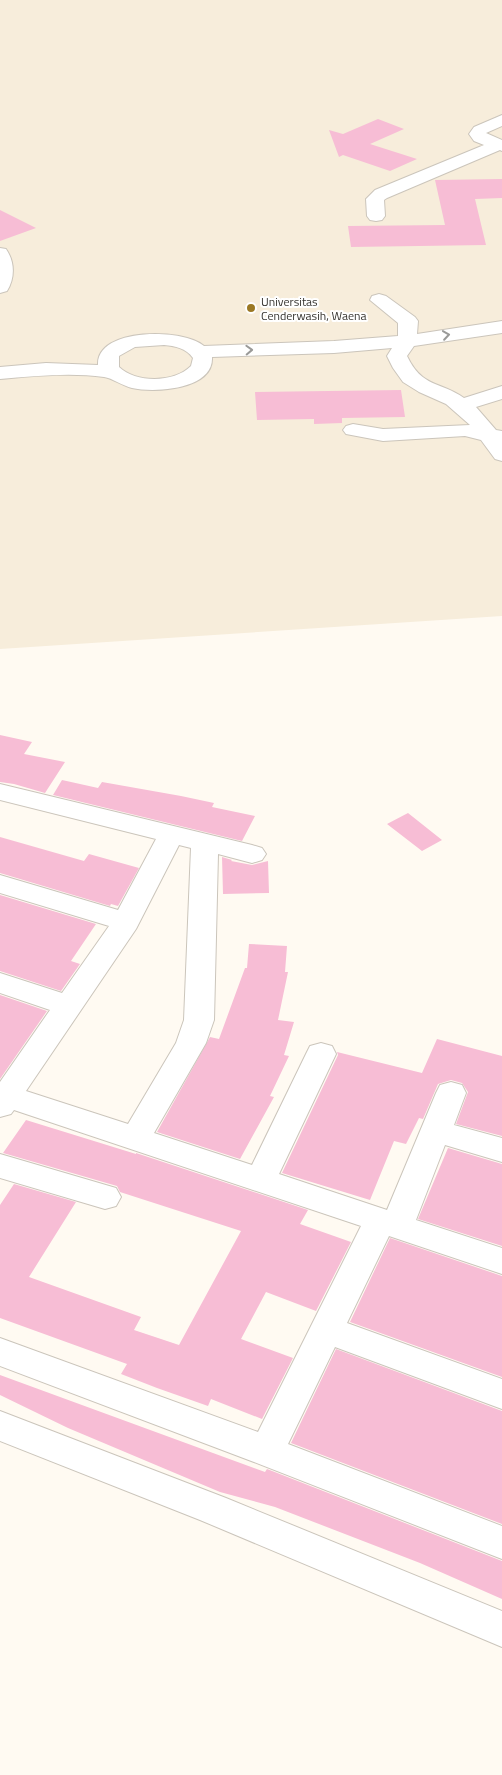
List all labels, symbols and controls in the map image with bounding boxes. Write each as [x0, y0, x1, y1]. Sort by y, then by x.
place label: Universitas Cenderwasih, Waena [261, 292, 367, 325]
marker: Universitas Cenderwasih, Waena [245, 302, 257, 314]
one-way arrow [442, 330, 450, 341]
one-way arrow [246, 345, 254, 356]

